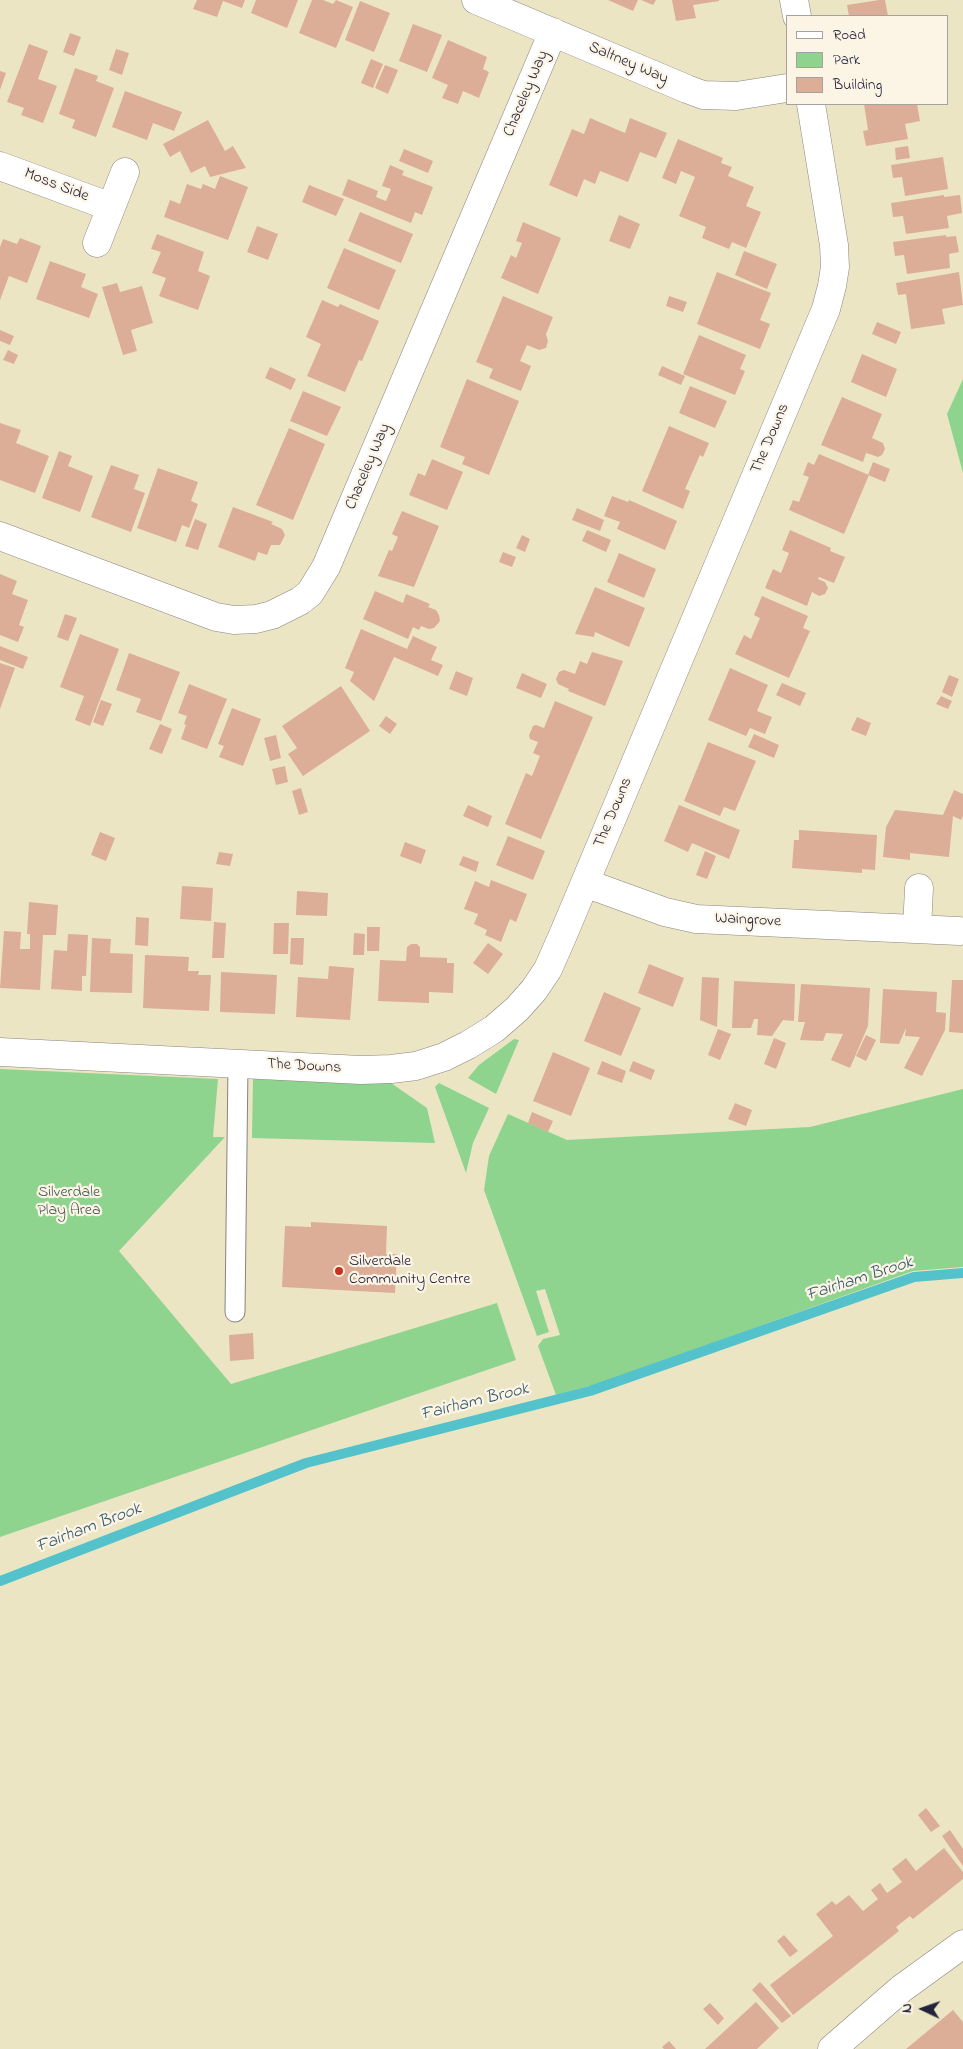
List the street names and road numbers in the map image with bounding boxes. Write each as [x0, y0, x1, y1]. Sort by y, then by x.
street label: Saltney Way [585, 39, 671, 89]
street label: Chaceley Way [500, 48, 554, 140]
street label: Moss Side [21, 165, 91, 207]
street label: The Downs [748, 401, 794, 477]
street label: Chaceley Way [342, 421, 396, 513]
street label: The Downs [591, 775, 637, 851]
street label: Waingrove [714, 910, 782, 932]
street label: The Downs [266, 1055, 342, 1079]

